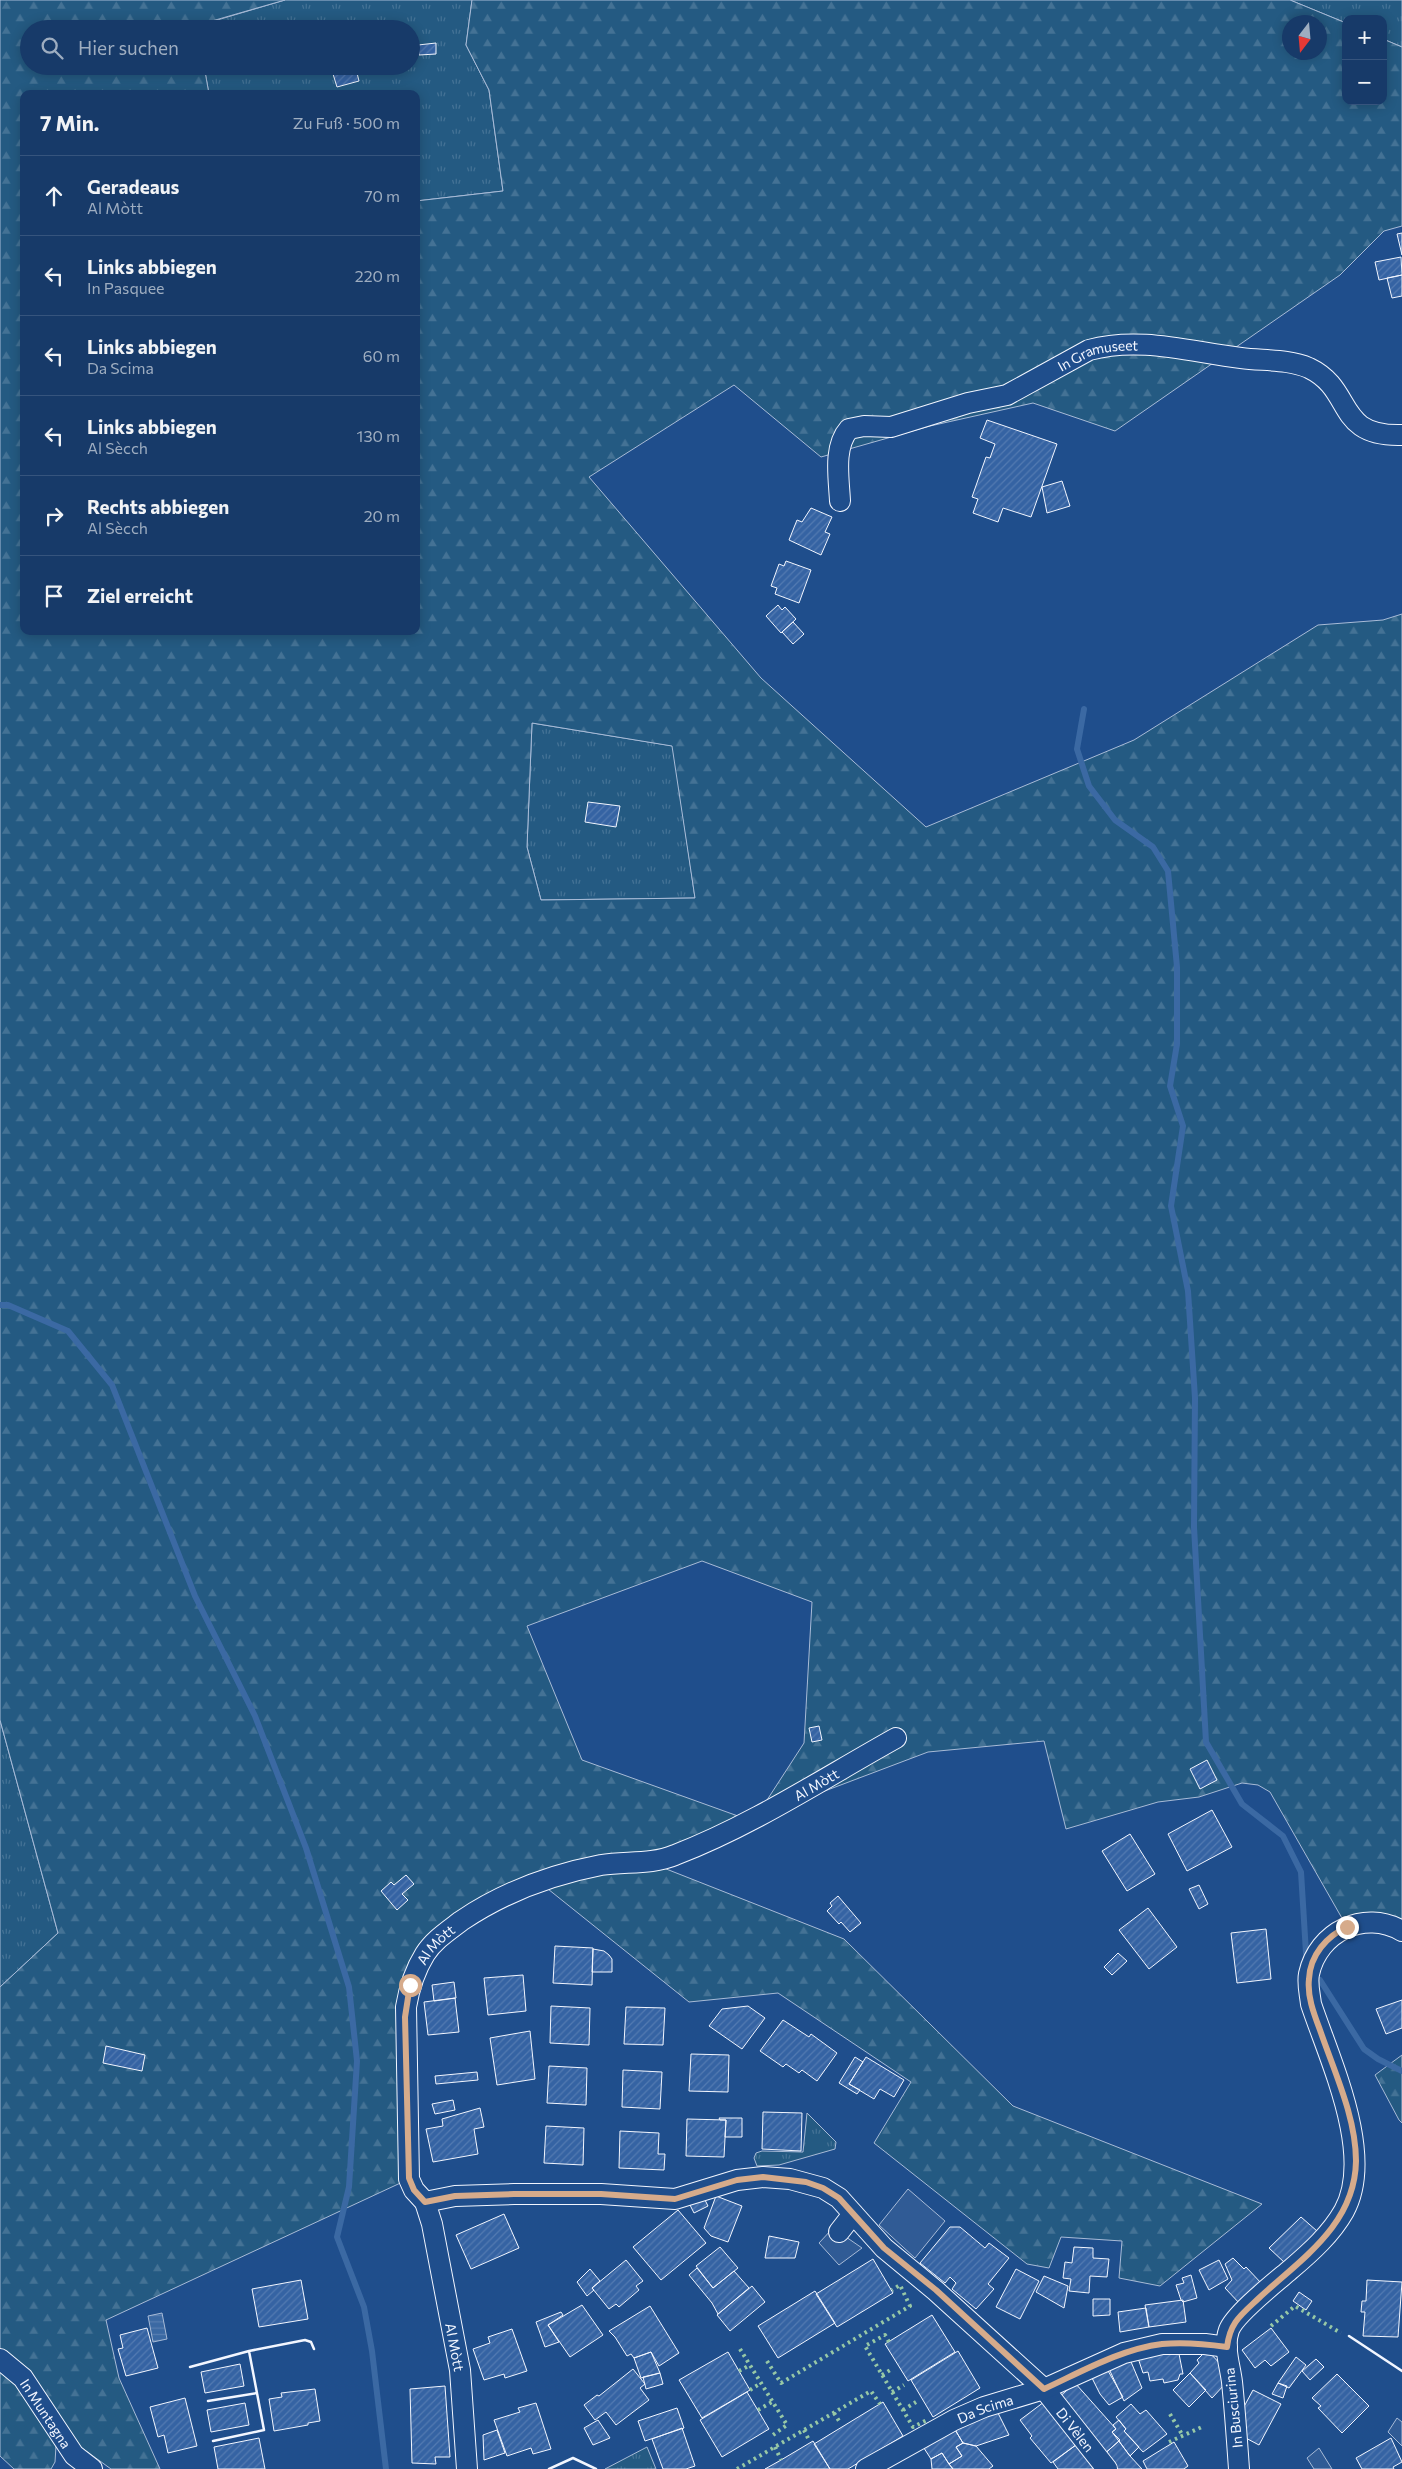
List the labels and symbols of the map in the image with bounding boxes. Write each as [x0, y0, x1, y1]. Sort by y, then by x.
north arrow [1282, 15, 1327, 60]
street label: In Gramuseet [1054, 336, 1138, 374]
street label: Al Mòtt [791, 1764, 842, 1804]
route end [1336, 1916, 1359, 1939]
street label: Al Mòtt [412, 1920, 458, 1967]
route start [399, 1974, 422, 1997]
street label: Al Mòtt [442, 2321, 468, 2373]
street label: In Busciurina [1220, 2367, 1246, 2449]
street label: In Muntagna [17, 2375, 75, 2451]
street label: Da Scima [954, 2390, 1015, 2426]
street label: Di Vèlen [1053, 2404, 1098, 2455]

